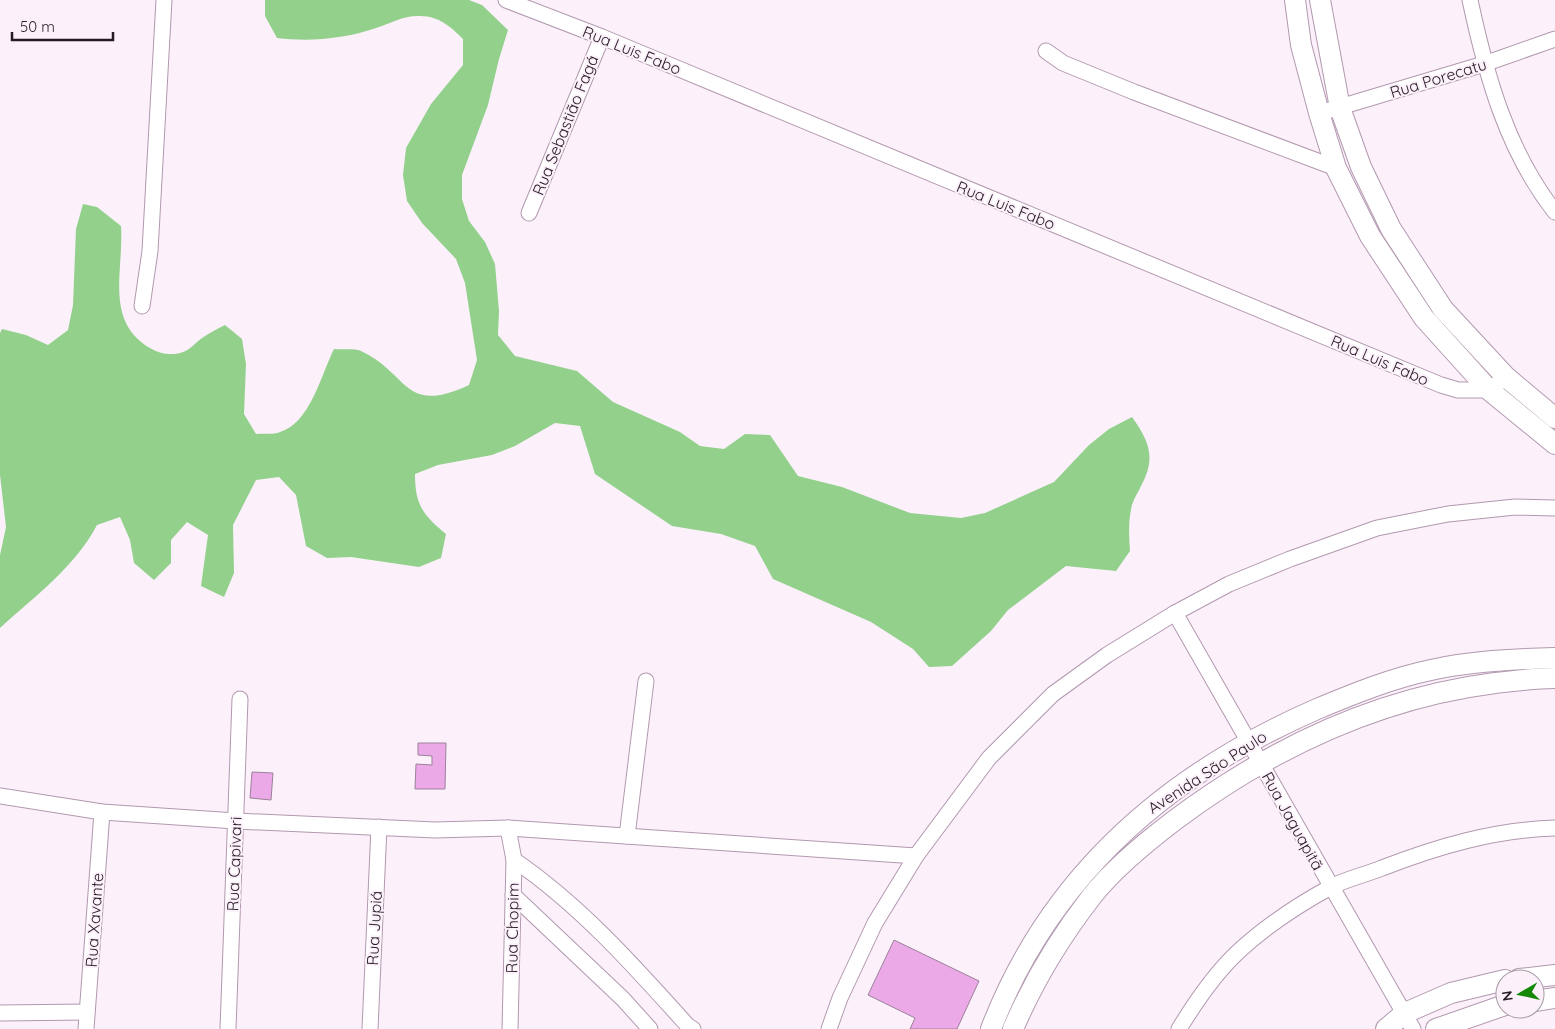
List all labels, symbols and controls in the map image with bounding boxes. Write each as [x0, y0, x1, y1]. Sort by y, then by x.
scale bar [12, 10, 114, 42]
text: 50 m [20, 17, 55, 36]
street label: Rua Luis Fabo [580, 21, 684, 79]
street label: Rua Sebastião Fagá [528, 52, 602, 198]
street label: Rua Porecatu [1387, 54, 1489, 102]
street label: Rua Luis Fabo [954, 176, 1058, 234]
street label: Rua Luis Fabo [1328, 330, 1432, 390]
street label: Avenida São Paulo [1144, 726, 1270, 818]
street label: Rua Jaguapitã [1258, 768, 1328, 874]
street label: Rua Capivari [222, 816, 246, 912]
street label: Rua Xavante [81, 872, 107, 968]
street label: Rua Chopim [501, 883, 523, 973]
street label: Rua Jupiá [362, 890, 386, 966]
north arrow [1495, 969, 1545, 1019]
text: N [1497, 990, 1517, 1003]

